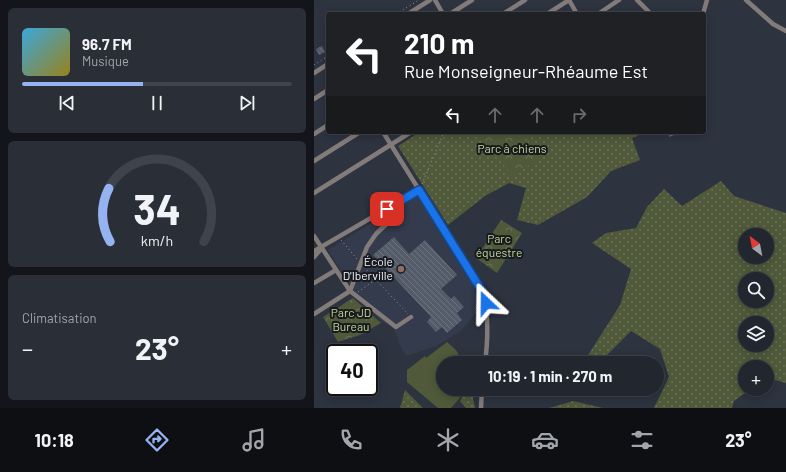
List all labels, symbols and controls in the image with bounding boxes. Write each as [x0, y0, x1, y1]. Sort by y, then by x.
text: 210 m [404, 26, 474, 60]
icon: left [338, 28, 390, 80]
text: 96.7 FM [82, 35, 132, 53]
text: Musique [82, 53, 129, 69]
text: Rue Monseigneur-Rhéaume Est [404, 60, 648, 82]
icon: previous [56, 92, 78, 114]
icon: pause [146, 92, 168, 114]
icon: next [236, 92, 258, 114]
icon: left [442, 104, 464, 126]
icon: ahead [484, 104, 506, 126]
icon: ahead [526, 104, 548, 126]
icon: right [568, 104, 590, 126]
park label: Parc à chiens [477, 141, 547, 155]
text: 34 [133, 183, 181, 233]
pin [370, 192, 404, 226]
icon: arrive [376, 198, 398, 220]
north arrow [738, 228, 774, 264]
map controls [738, 228, 774, 396]
park label: Parc équestre [476, 231, 522, 259]
text: km/h [141, 232, 173, 249]
place label: École D'Iberville [343, 254, 393, 282]
marker: École D'Iberville [396, 264, 406, 274]
button: search [738, 272, 774, 308]
position arrow [465, 282, 507, 324]
park label: Parc JD Bureau [331, 305, 371, 333]
text: Climatisation [22, 310, 97, 326]
button: layers [738, 316, 774, 352]
text: 23° [135, 330, 179, 366]
text: − [22, 335, 33, 361]
text: + [281, 335, 292, 361]
speed limit sign: 40 [326, 344, 378, 396]
button: + [738, 360, 774, 396]
text: 10:19 · 1 min · 270 m [488, 367, 612, 385]
icon: directions [143, 426, 171, 454]
icon: music [240, 426, 268, 454]
icon: phone [337, 426, 365, 454]
icon: climate [434, 426, 462, 454]
icon: car [531, 426, 559, 454]
icon: filters [628, 426, 656, 454]
text: 10:18 [35, 429, 74, 451]
text: 23° [725, 429, 751, 451]

